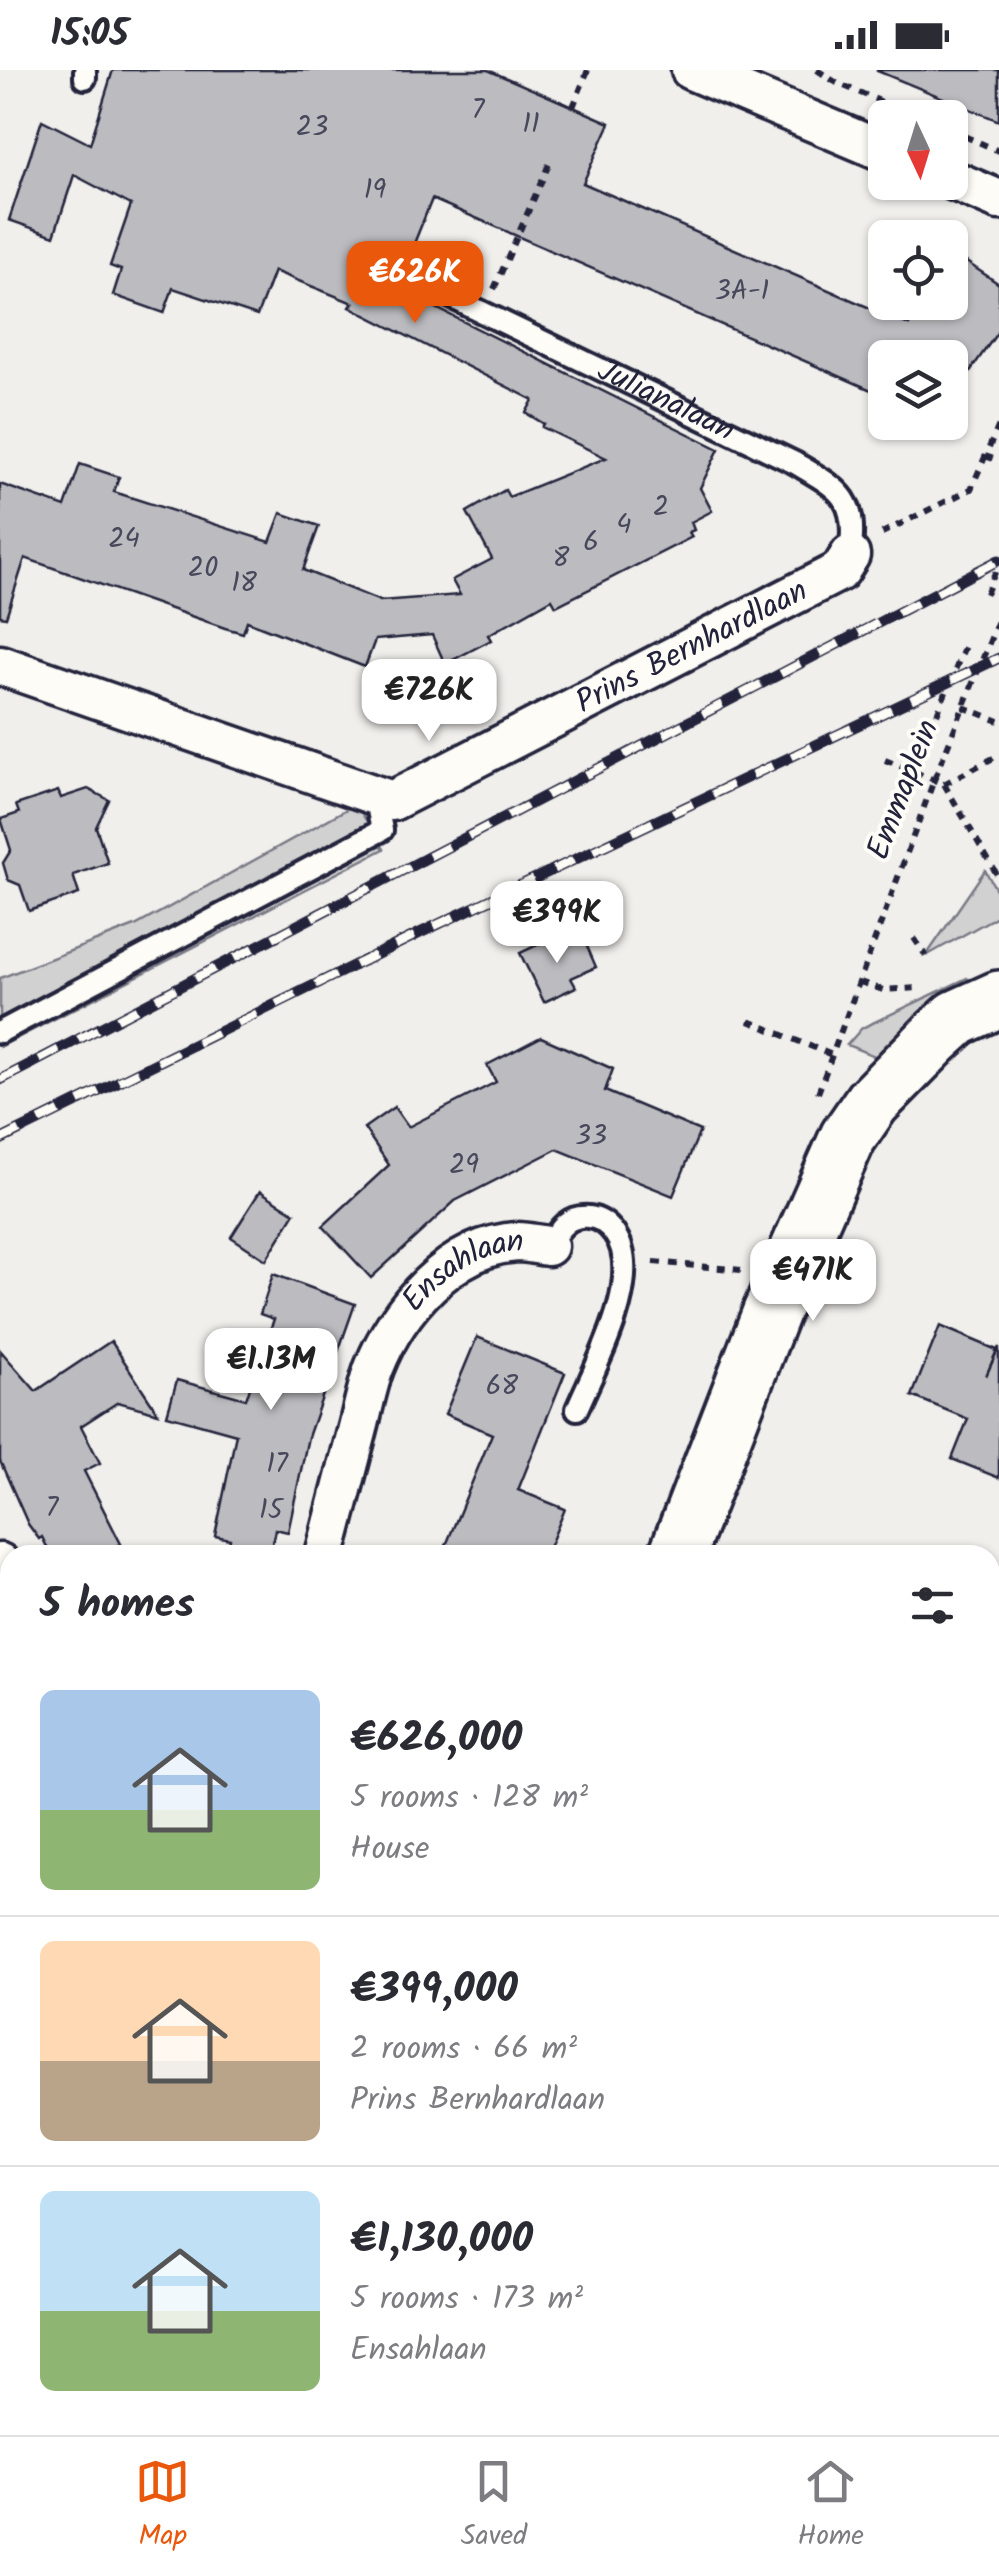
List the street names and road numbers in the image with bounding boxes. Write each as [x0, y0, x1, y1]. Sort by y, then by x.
street label: Julianalaan [588, 346, 744, 456]
street label: Prins Bernhardlaan [567, 566, 817, 728]
street label: Emmaplein [854, 712, 954, 868]
street label: Ensahlaan [389, 1216, 525, 1324]

